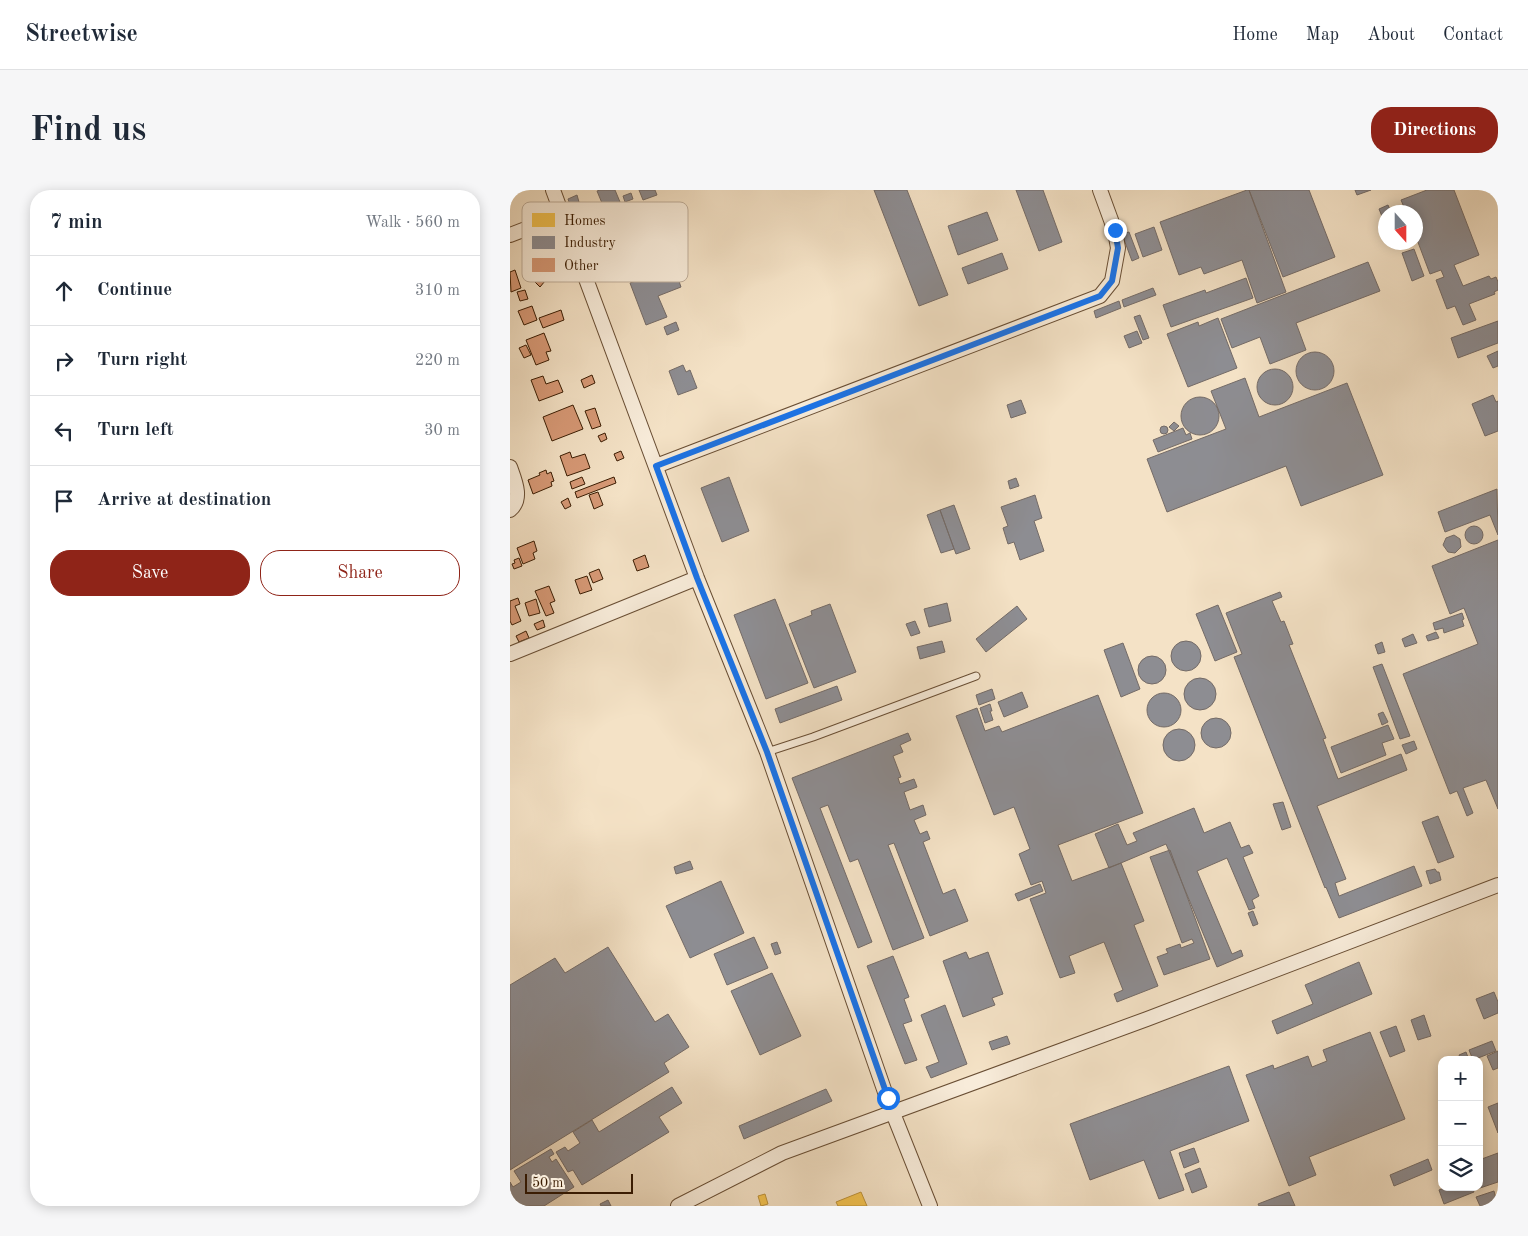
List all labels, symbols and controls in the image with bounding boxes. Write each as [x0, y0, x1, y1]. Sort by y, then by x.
text: Streetwise [25, 23, 138, 47]
text: Home [1232, 26, 1278, 44]
text: Map [1306, 26, 1339, 44]
text: About [1367, 26, 1415, 44]
text: Contact [1443, 26, 1503, 44]
button: Directions [1371, 107, 1498, 153]
text: Find us [30, 113, 146, 148]
legend [522, 202, 688, 282]
north arrow [1378, 205, 1423, 250]
text: 7 min [50, 212, 103, 233]
text: Homes [564, 214, 606, 228]
text: Walk · 560 m [365, 215, 460, 231]
route end [1104, 219, 1127, 242]
text: Industry [564, 236, 617, 250]
text: Other [564, 259, 599, 273]
icon: ahead [50, 277, 78, 305]
text: Continue [97, 281, 172, 300]
text: 310 m [415, 283, 460, 299]
icon: right [50, 347, 78, 375]
text: Turn right [97, 351, 187, 370]
text: 220 m [415, 353, 460, 369]
icon: left [50, 417, 78, 445]
text: Turn left [97, 421, 174, 440]
text: 30 m [424, 423, 460, 439]
icon: arrive [50, 487, 78, 515]
text: Arrive at destination [97, 491, 271, 510]
button: Save [50, 550, 250, 596]
button: Share [260, 550, 460, 596]
map controls [1438, 1056, 1483, 1191]
button: + [1438, 1056, 1483, 1101]
route start [877, 1087, 900, 1110]
button: − [1438, 1101, 1483, 1146]
button: layers [1438, 1146, 1483, 1191]
scale bar [525, 1171, 632, 1194]
text: 50 m [532, 1176, 563, 1190]

